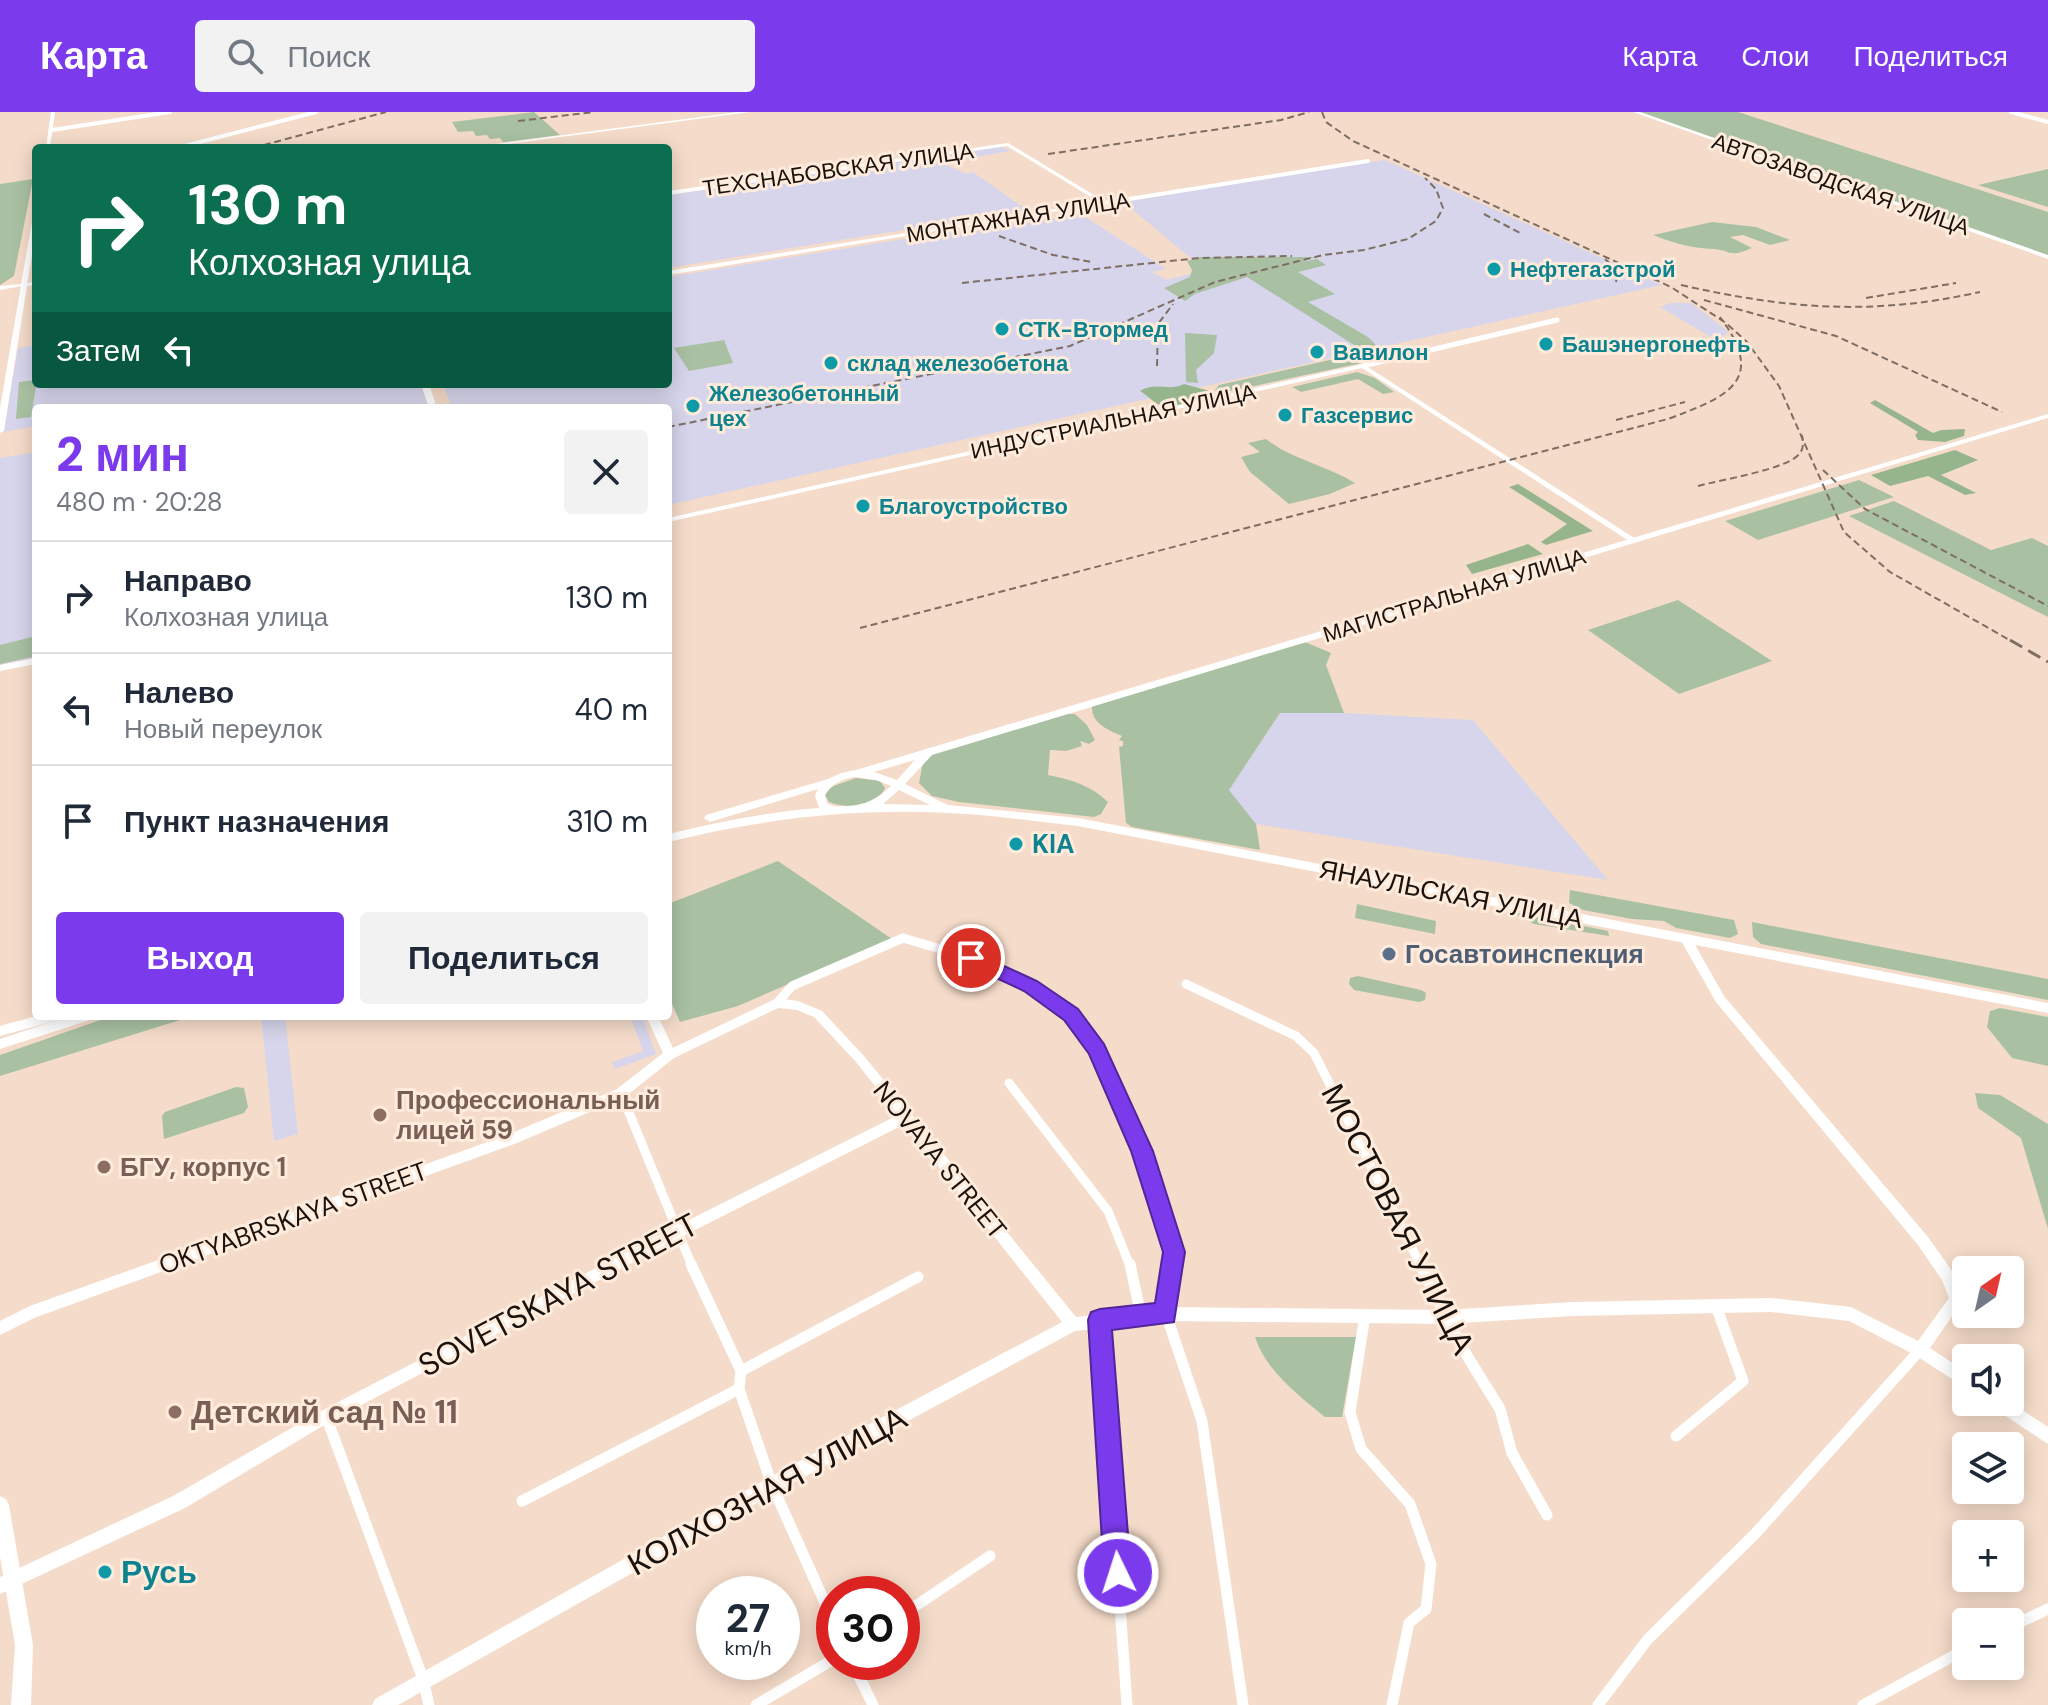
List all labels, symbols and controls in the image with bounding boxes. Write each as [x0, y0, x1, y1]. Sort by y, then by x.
search box [195, 20, 755, 92]
text: Карта [40, 31, 147, 81]
icon: search [223, 34, 267, 78]
text: Поиск [287, 37, 370, 76]
text: Карта [1622, 38, 1697, 75]
text: Слои [1741, 38, 1809, 75]
text: Поделиться [1853, 38, 2008, 75]
street label: АВТОЗАВОДСКАЯ УЛИЦА [1708, 127, 1974, 242]
street label: ТЕХСНАБОВСКАЯ УЛИЦА [701, 136, 976, 203]
text: 130 m [188, 168, 347, 241]
icon: right [56, 176, 160, 280]
street label: МОНТАЖНАЯ УЛИЦА [904, 185, 1132, 249]
text: Колхозная улица [188, 239, 471, 286]
place label: Нефтегазстрой [1510, 255, 1676, 284]
marker: Нефтегазстрой [1485, 260, 1503, 278]
place label: СТК-Втормед [1018, 315, 1168, 344]
marker: СТК-Втормед [993, 320, 1011, 338]
icon: left [157, 328, 201, 372]
place label: Башэнергонефть [1562, 330, 1751, 359]
text: Затем [56, 331, 141, 370]
marker: Башэнергонефть [1537, 335, 1555, 353]
place label: Вавилон [1333, 338, 1429, 367]
marker: Вавилон [1308, 343, 1326, 361]
place label: склад железобетона [847, 349, 1069, 378]
marker: склад железобетона [822, 354, 840, 372]
street label: ИНДУСТРИАЛЬНАЯ УЛИЦА [968, 377, 1259, 466]
place label: Железобетонный цех [708, 379, 899, 433]
marker: Железобетонный цех [684, 397, 702, 415]
place label: Газсервис [1301, 401, 1413, 430]
marker: Газсервис [1276, 406, 1294, 424]
text: 2 мин [56, 423, 189, 486]
button: close [564, 430, 648, 514]
text: 480 m · 20:28 [56, 485, 223, 519]
place label: Благоустройство [879, 492, 1068, 521]
marker: Благоустройство [854, 497, 872, 515]
street label: МАГИСТРАЛЬНАЯ УЛИЦА [1319, 542, 1589, 649]
text: Направо [124, 561, 252, 600]
icon: right [56, 575, 100, 619]
text: 130 m [566, 578, 648, 617]
text: Колхозная улица [124, 600, 328, 634]
text: Налево [124, 673, 234, 712]
icon: left [56, 687, 100, 731]
text: 40 m [575, 690, 648, 729]
text: Новый переулок [124, 712, 322, 746]
icon: arrive [56, 799, 100, 843]
text: Пункт назначения [124, 802, 389, 841]
text: 310 m [566, 802, 648, 841]
place label: KIA [1032, 827, 1074, 861]
marker: KIA [1007, 835, 1025, 853]
street label: ЯНАУЛЬСКАЯ УЛИЦА [1316, 852, 1586, 936]
button: Выход [56, 912, 344, 1004]
button: Поделиться [360, 912, 648, 1004]
pin [937, 924, 1005, 992]
icon: arrive [949, 936, 993, 980]
place label: Госавтоинспекция [1405, 937, 1644, 971]
marker: Госавтоинспекция [1380, 945, 1398, 963]
street label: NOVAYA STREET [866, 1074, 1014, 1246]
street label: МОСТОВАЯ УЛИЦА [1312, 1077, 1485, 1362]
place label: Профессиональный лицей 59 [396, 1083, 660, 1147]
marker: Профессиональный лицей 59 [371, 1106, 389, 1124]
place label: БГУ, корпус 1 [120, 1150, 286, 1184]
street label: OKTYABRSKAYA STREET [154, 1154, 432, 1282]
marker: БГУ, корпус 1 [95, 1158, 113, 1176]
street label: SOVETSKAYA STREET [411, 1204, 705, 1386]
north arrow [1952, 1256, 2024, 1328]
map controls [1952, 1256, 2024, 1680]
button: sound [1952, 1344, 2024, 1416]
place label: Детский сад № 11 [191, 1391, 458, 1433]
street label: КОЛХОЗНАЯ УЛИЦА [620, 1397, 914, 1585]
marker: Детский сад № 11 [166, 1403, 184, 1421]
button: layers [1952, 1432, 2024, 1504]
button: + [1952, 1520, 2024, 1592]
position arrow [1076, 1531, 1160, 1615]
place label: Русь [121, 1551, 197, 1593]
marker: Русь [96, 1563, 114, 1581]
speed limit sign: 30 [816, 1576, 920, 1680]
text: 27 [726, 1592, 770, 1644]
button: − [1952, 1608, 2024, 1680]
text: km/h [724, 1635, 772, 1661]

